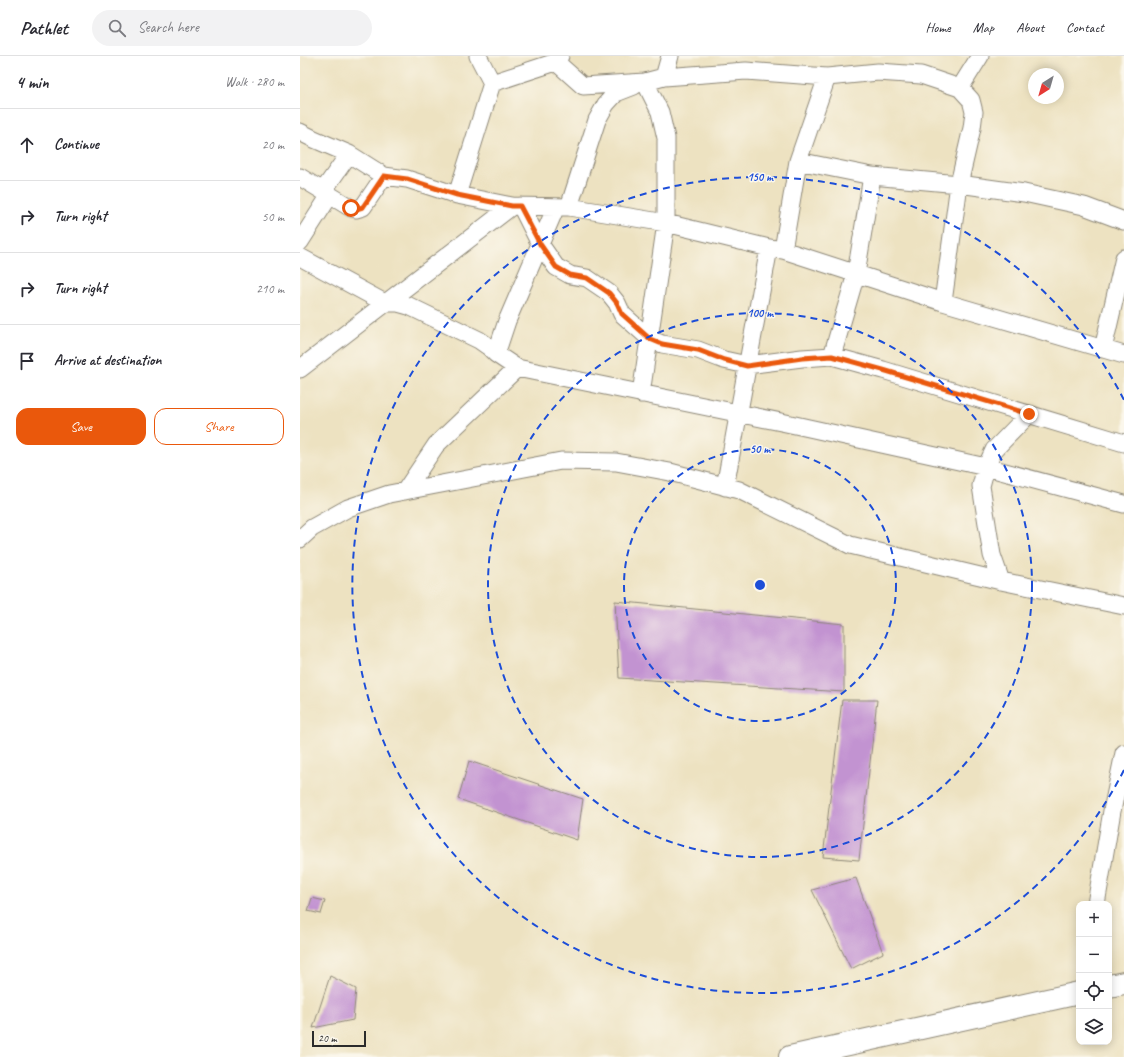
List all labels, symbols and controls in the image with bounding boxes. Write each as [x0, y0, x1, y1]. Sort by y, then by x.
search box [92, 10, 372, 46]
text: Pathlet [20, 16, 68, 40]
icon: search [106, 17, 128, 39]
text: Search here [138, 18, 199, 37]
text: Home [925, 19, 951, 36]
text: Map [973, 19, 994, 36]
text: About [1016, 19, 1044, 36]
text: Contact [1066, 19, 1104, 36]
north arrow [1028, 68, 1064, 104]
text: 4 min [16, 72, 49, 93]
text: Walk · 280 m [225, 74, 284, 90]
icon: ahead [16, 134, 38, 156]
text: Continue [54, 135, 99, 154]
text: 20 m [262, 137, 284, 153]
text: 150 m [747, 169, 774, 185]
route start [342, 199, 360, 217]
icon: right [16, 206, 38, 228]
text: Turn right [54, 207, 107, 226]
text: 50 m [262, 209, 284, 225]
icon: right [16, 278, 38, 300]
text: Turn right [54, 279, 107, 298]
text: 210 m [256, 281, 284, 297]
text: 100 m [747, 305, 774, 321]
icon: arrive [16, 350, 38, 372]
text: Arrive at destination [54, 351, 161, 370]
route end [1020, 405, 1038, 423]
button: Save [16, 408, 146, 445]
button: Share [154, 408, 284, 445]
text: 50 m [750, 441, 771, 457]
centre of rings [753, 578, 767, 592]
map controls [1076, 901, 1112, 1045]
button: + [1076, 901, 1112, 937]
button: − [1076, 937, 1112, 973]
button: locate [1076, 973, 1112, 1009]
button: layers [1076, 1009, 1112, 1045]
scale bar [312, 1029, 366, 1048]
text: 20 m [318, 1031, 337, 1045]

